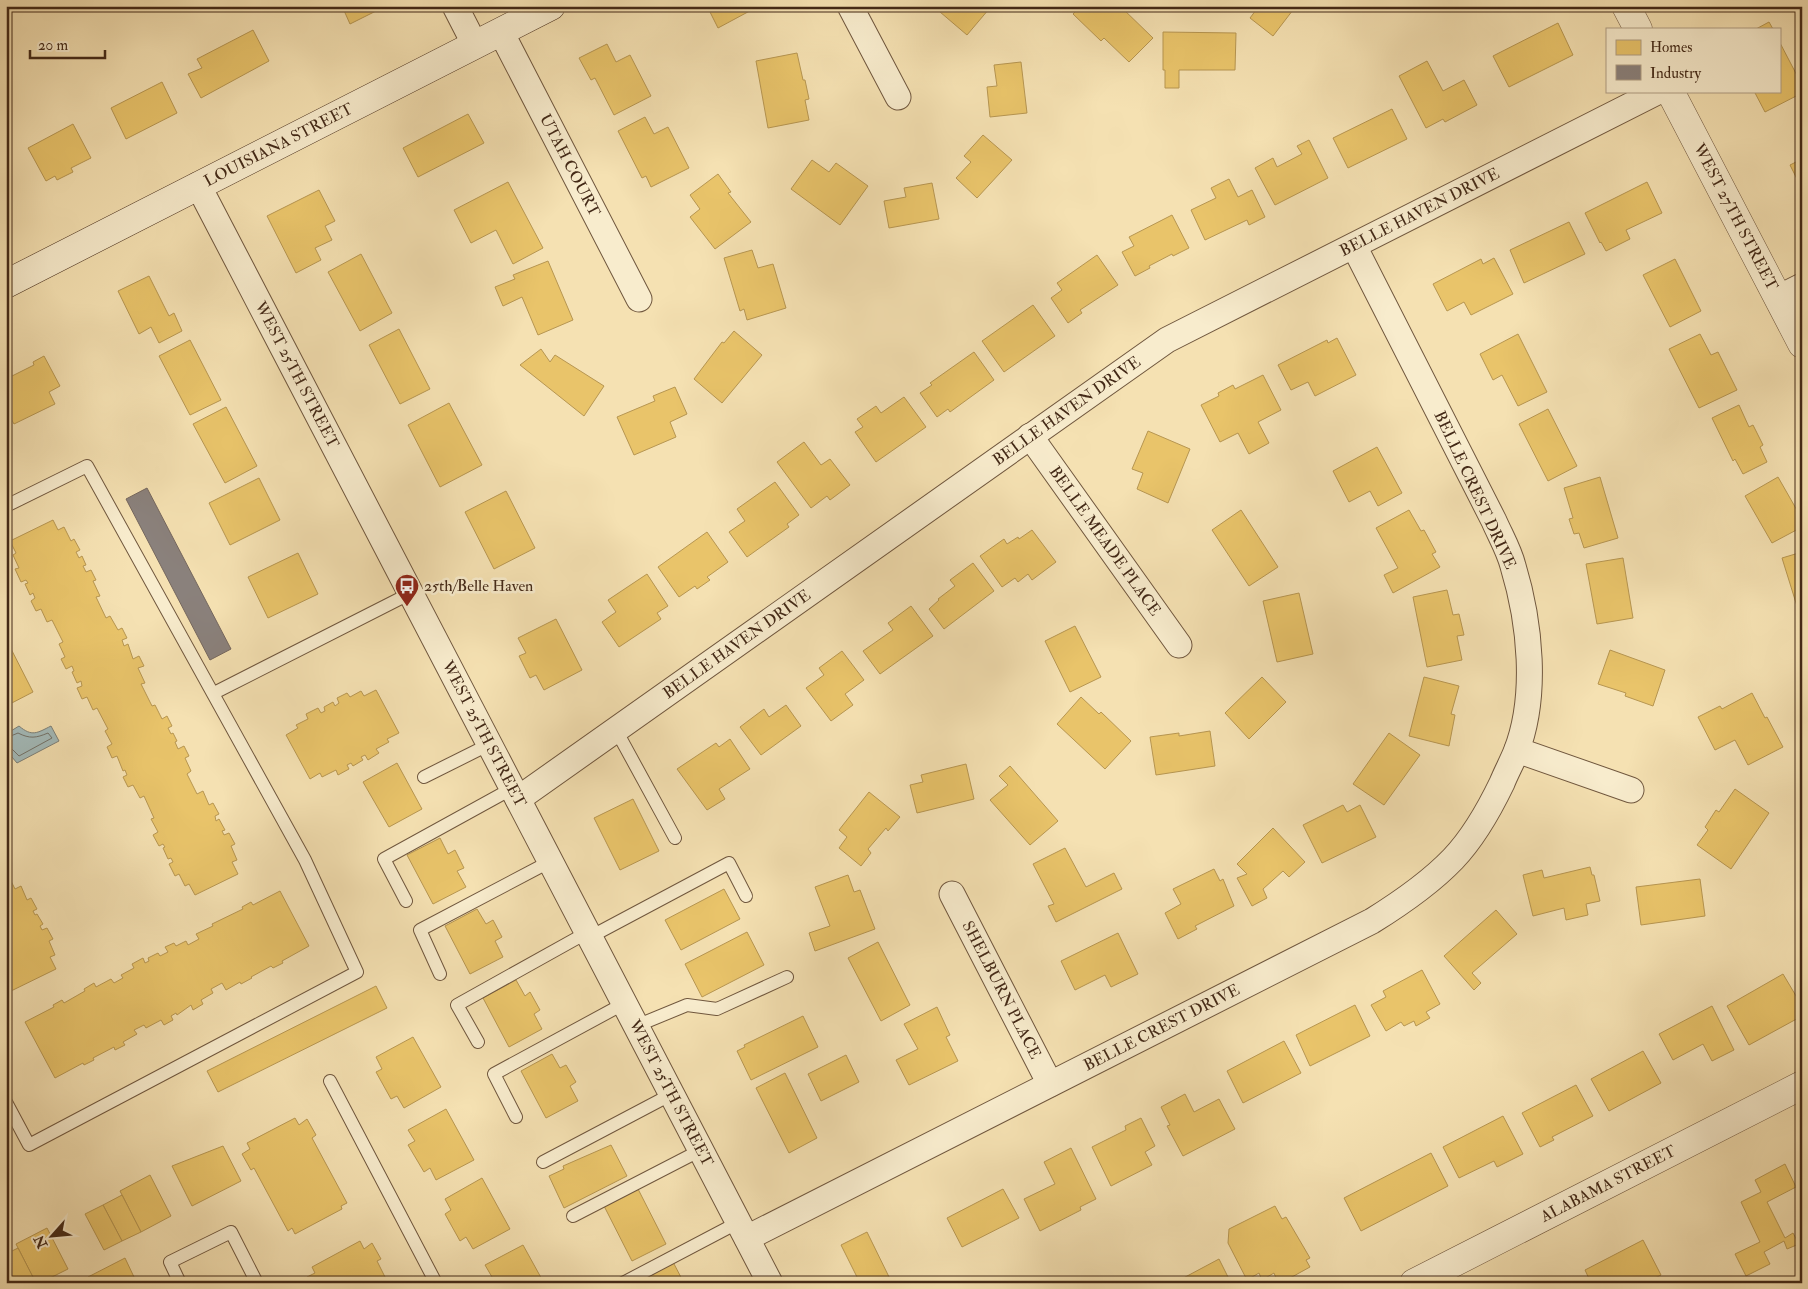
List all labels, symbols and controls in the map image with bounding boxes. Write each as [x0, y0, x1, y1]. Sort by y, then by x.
scale bar [30, 28, 105, 60]
legend [1606, 28, 1780, 92]
text: 20 m [38, 36, 68, 55]
text: Homes [1650, 38, 1692, 57]
text: Industry [1650, 64, 1701, 83]
street label: LOUISIANA STREET [201, 99, 357, 191]
street label: UTAH COURT [535, 111, 605, 220]
street label: WEST 27TH STREET [1689, 139, 1782, 294]
street label: BELLE HAVEN DRIVE [1336, 163, 1503, 261]
street label: WEST 25TH STREET [250, 297, 343, 452]
street label: BELLE HAVEN DRIVE [989, 352, 1144, 470]
street label: BELLE CREST DRIVE [1430, 408, 1520, 572]
street label: BELLE MEADE PLACE [1045, 462, 1165, 620]
bus stop icon: 25th/Belle Haven [394, 573, 420, 607]
place label: 25th/Belle Haven [424, 576, 533, 596]
street label: BELLE HAVEN DRIVE [659, 585, 815, 703]
street label: WEST 25TH STREET [437, 656, 530, 811]
street label: SHELBURN PLACE [958, 918, 1045, 1062]
street label: BELLE CREST DRIVE [1080, 980, 1243, 1076]
street label: WEST 25TH STREET [624, 1016, 718, 1170]
street label: ALABAMA STREET [1536, 1141, 1679, 1227]
north arrow [28, 1212, 78, 1262]
text: N [30, 1232, 52, 1252]

